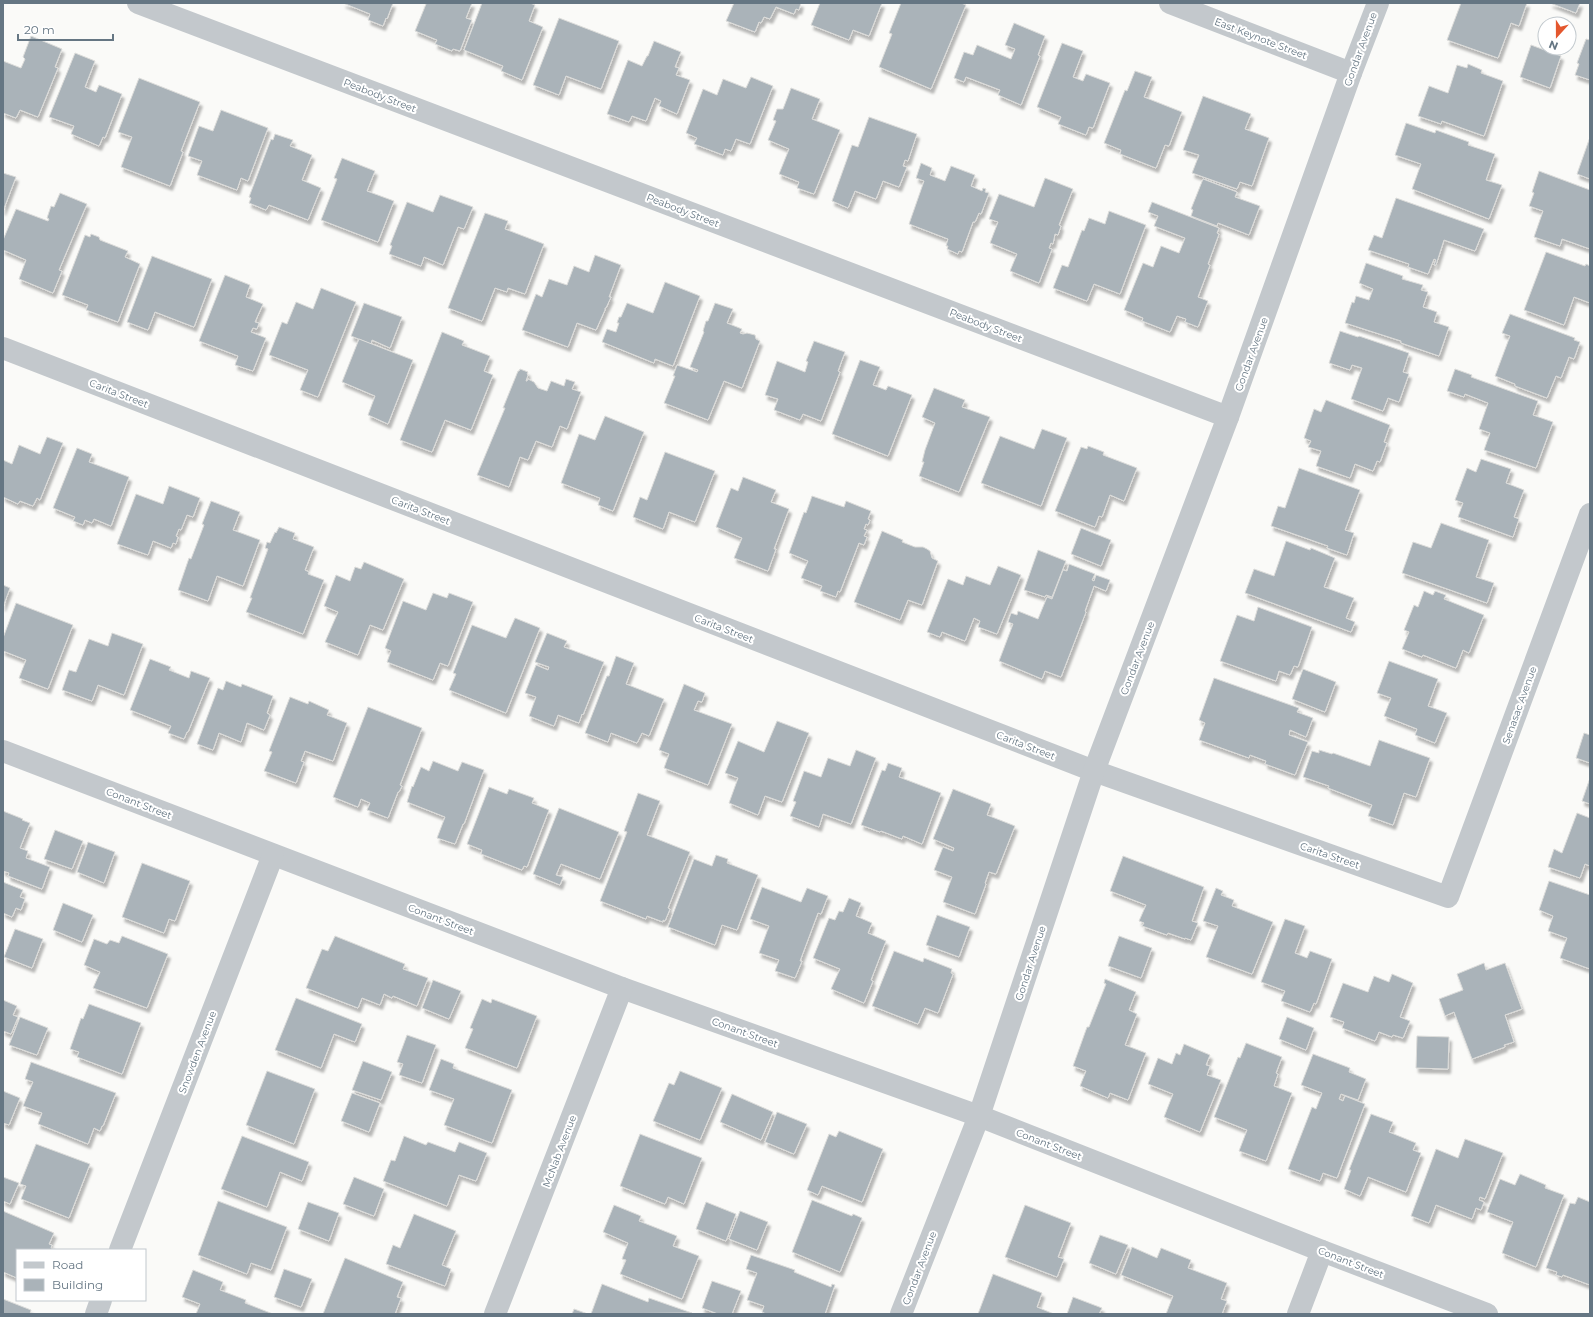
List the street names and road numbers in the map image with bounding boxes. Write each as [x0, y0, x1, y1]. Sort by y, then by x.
street label: Gondar Avenue [1341, 10, 1380, 88]
street label: East Keynote Street [1213, 15, 1309, 62]
street label: Peabody Street [342, 76, 418, 115]
street label: Peabody Street [645, 191, 721, 230]
street label: Peabody Street [948, 306, 1024, 345]
street label: Gondar Avenue [1232, 315, 1271, 393]
street label: Carita Street [88, 376, 150, 411]
street label: Carita Street [390, 493, 452, 528]
street label: Carita Street [693, 611, 755, 646]
street label: Gondar Avenue [1117, 620, 1157, 697]
street label: Senasac Avenue [1499, 665, 1540, 746]
street label: Carita Street [995, 728, 1057, 763]
street label: Conant Street [104, 785, 174, 822]
street label: Carita Street [1298, 839, 1361, 872]
street label: Conant Street [406, 901, 476, 938]
street label: Gondar Avenue [1012, 924, 1049, 1002]
street label: Snowden Avenue [176, 1009, 219, 1095]
street label: Conant Street [710, 1014, 780, 1050]
street label: McNab Avenue [540, 1113, 579, 1189]
street label: Conant Street [1014, 1126, 1084, 1163]
street label: Gondar Avenue [899, 1230, 939, 1307]
street label: Conant Street [1316, 1244, 1386, 1281]

